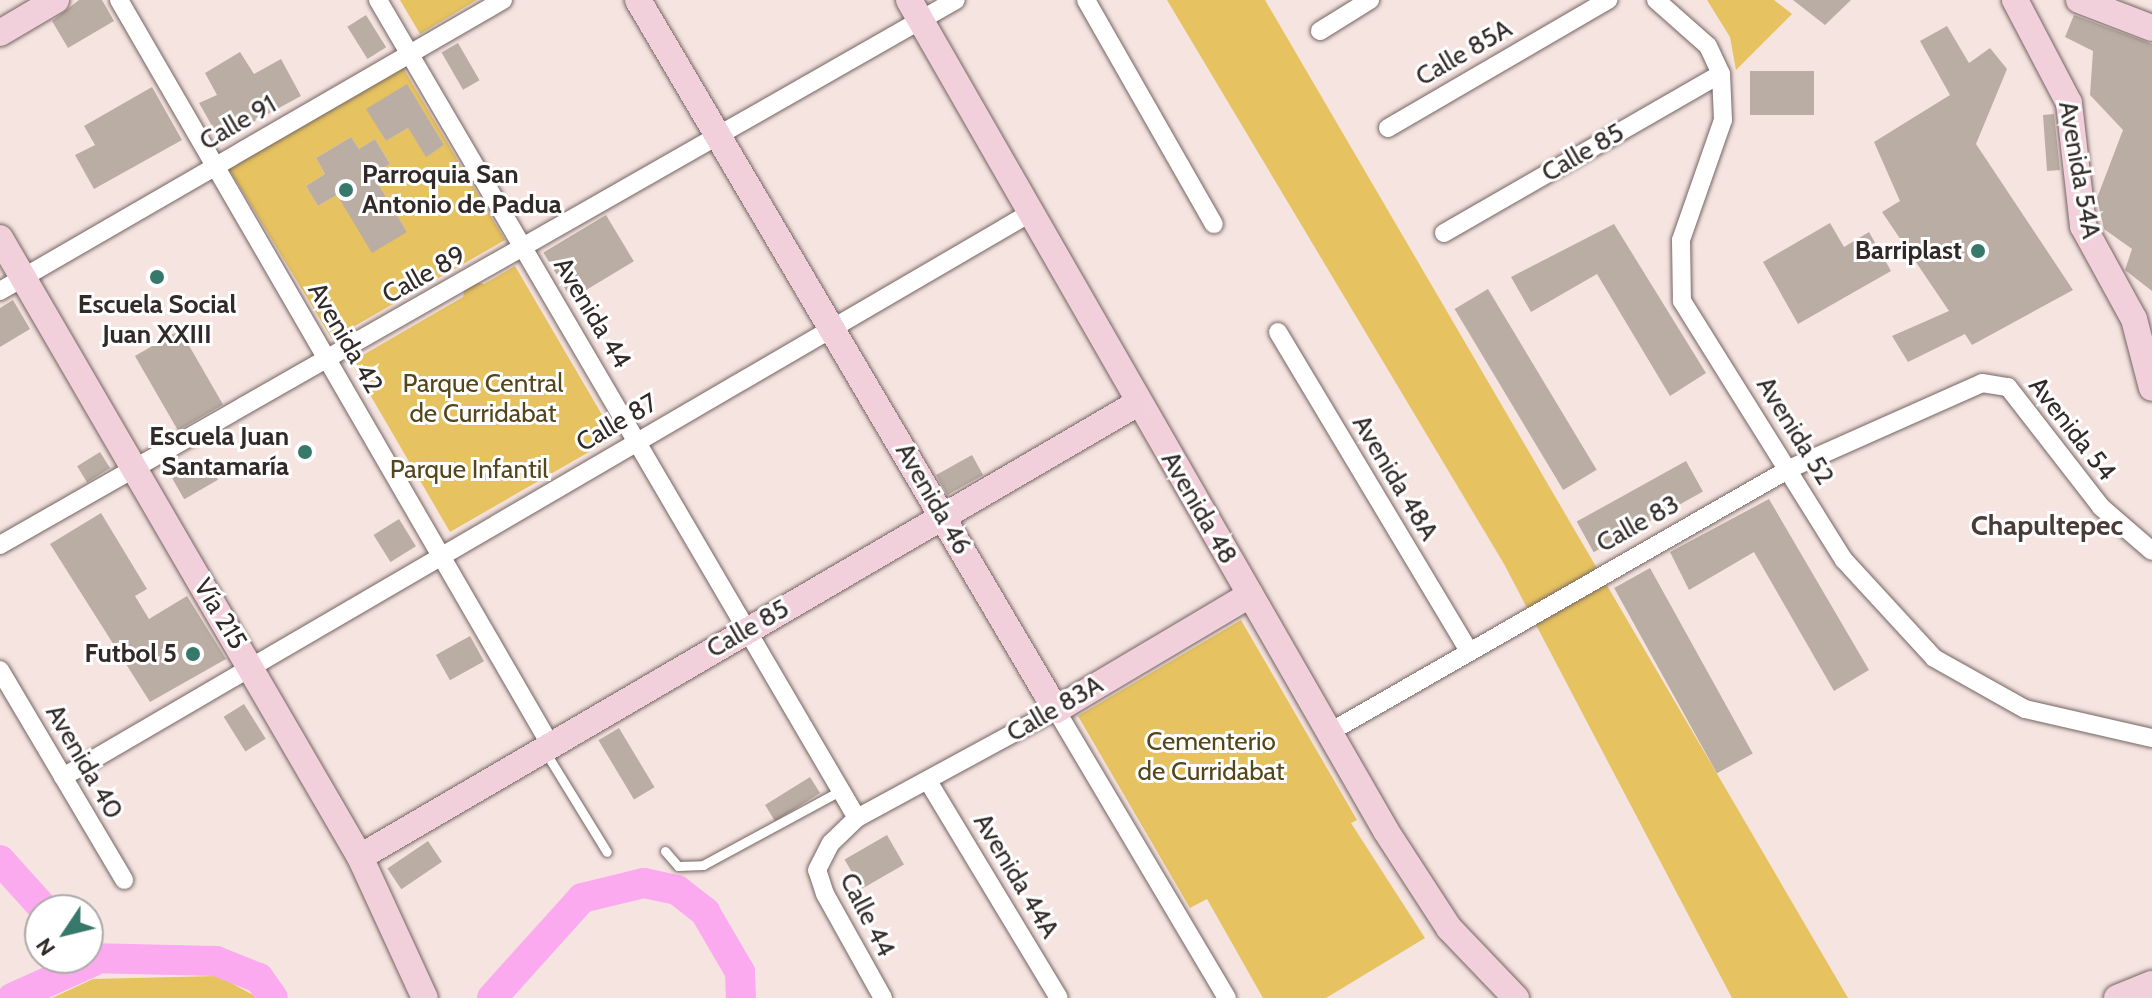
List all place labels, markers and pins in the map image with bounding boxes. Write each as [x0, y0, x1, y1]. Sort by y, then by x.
place label: Parroquia San Antonio de Padua [362, 159, 562, 220]
marker: Parroquia San Antonio de Padua [337, 181, 355, 199]
place label: Barriplast [1855, 235, 1962, 267]
marker: Barriplast [1969, 242, 1987, 260]
marker: Escuela Social Juan XXIII [148, 268, 166, 286]
place label: Escuela Social Juan XXIII [78, 289, 236, 350]
place label: Escuela Juan Santamaría [149, 421, 289, 482]
marker: Escuela Juan Santamaría [296, 443, 314, 461]
place label: Futbol 5 [85, 638, 177, 670]
marker: Futbol 5 [184, 645, 202, 663]

